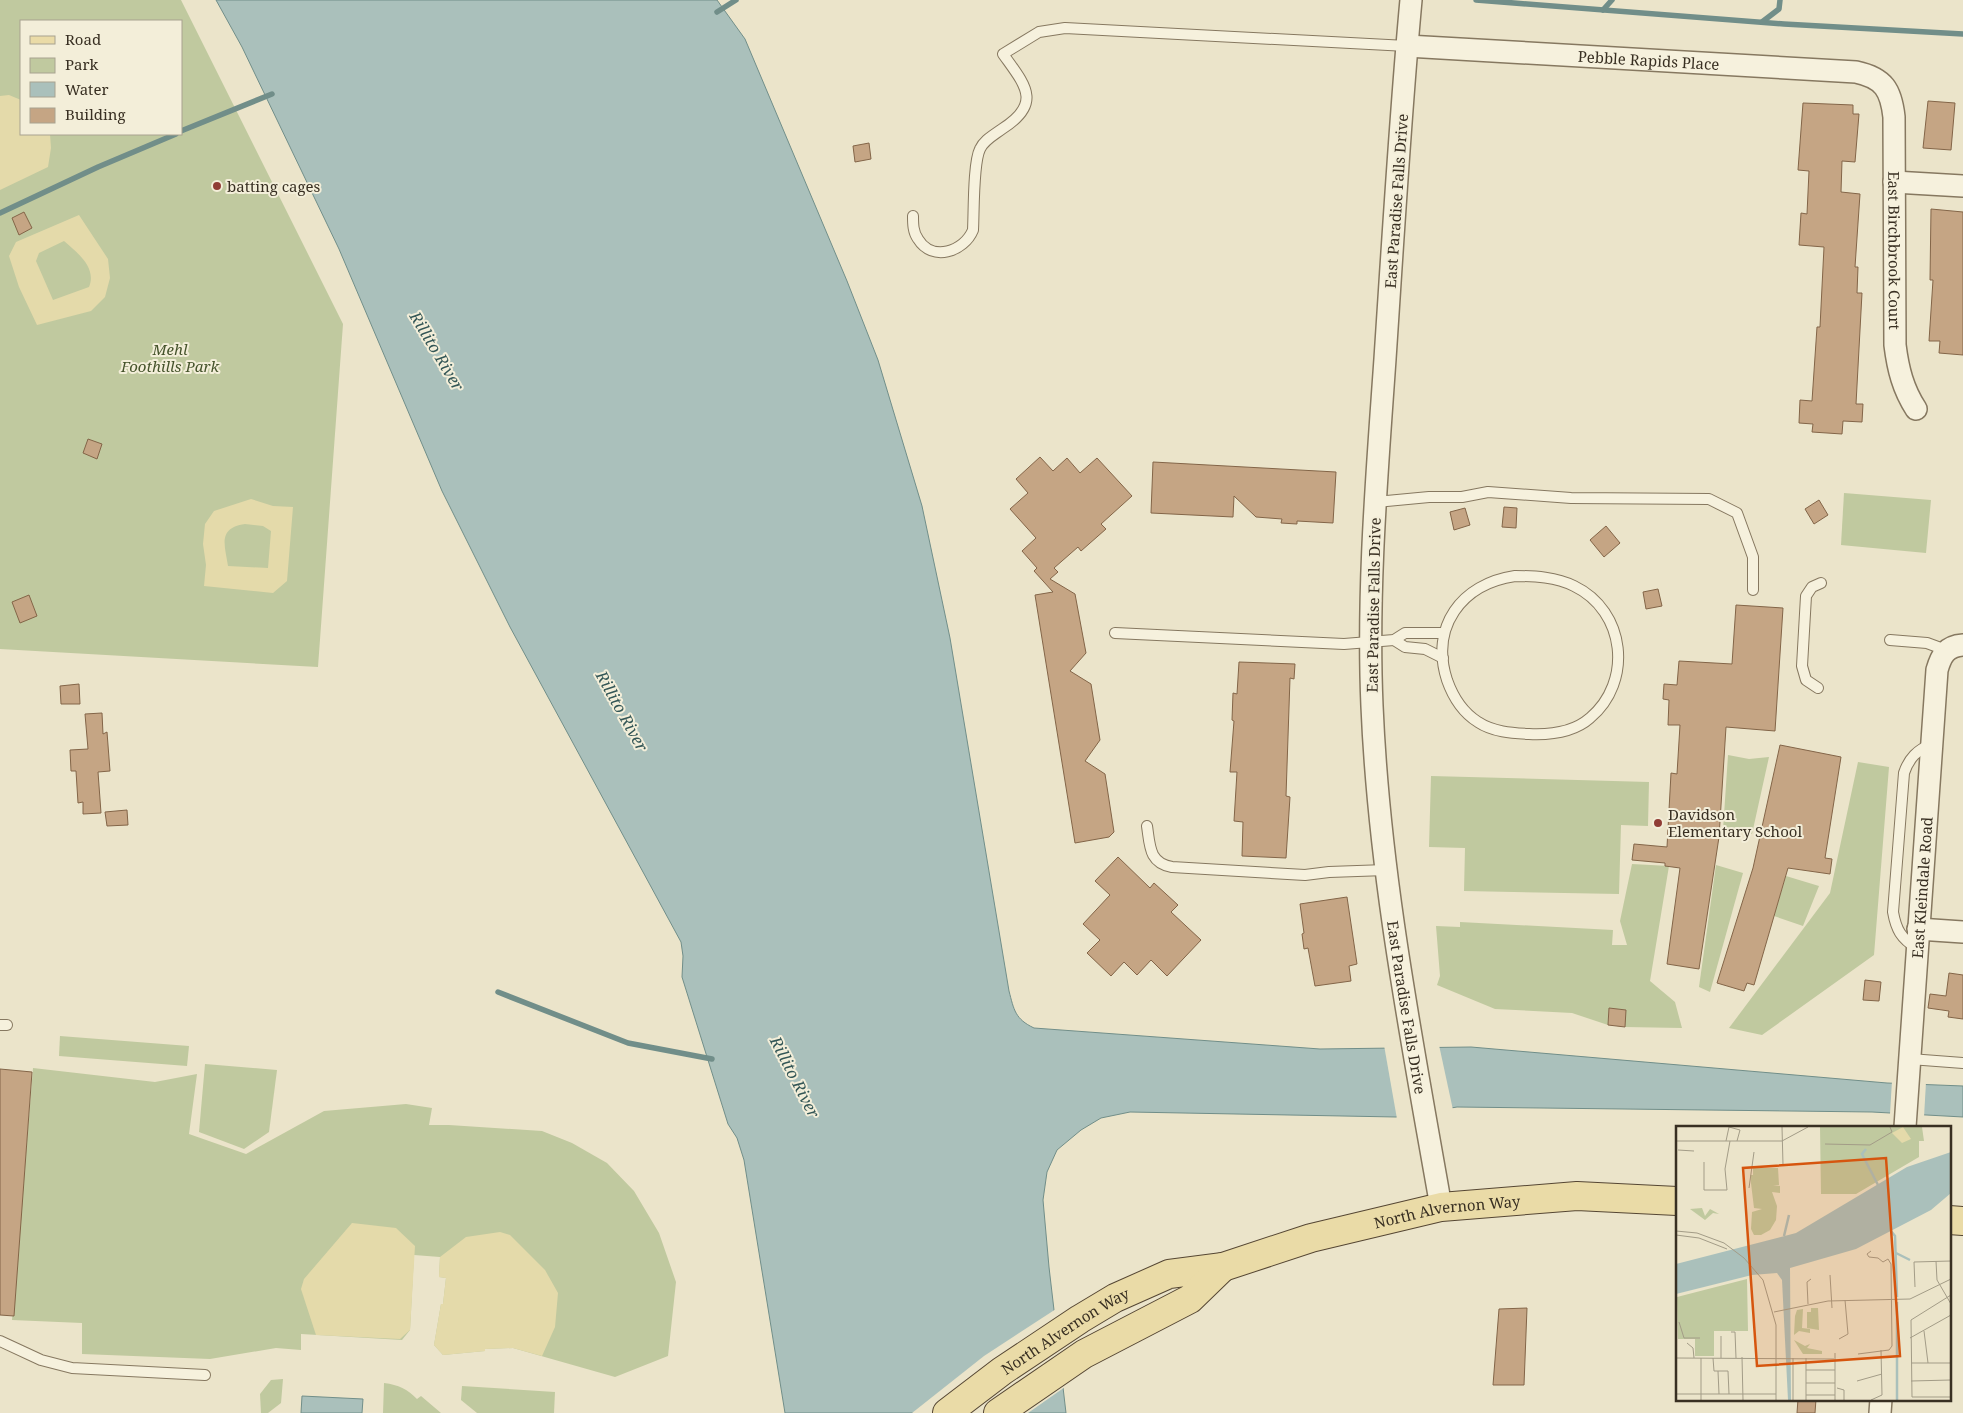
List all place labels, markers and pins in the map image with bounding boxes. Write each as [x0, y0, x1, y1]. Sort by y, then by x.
place label: batting cages [227, 176, 321, 196]
marker: batting cages [211, 180, 223, 192]
place label: Davidson Elementary School [1668, 804, 1802, 841]
marker: Davidson Elementary School [1652, 817, 1664, 829]

